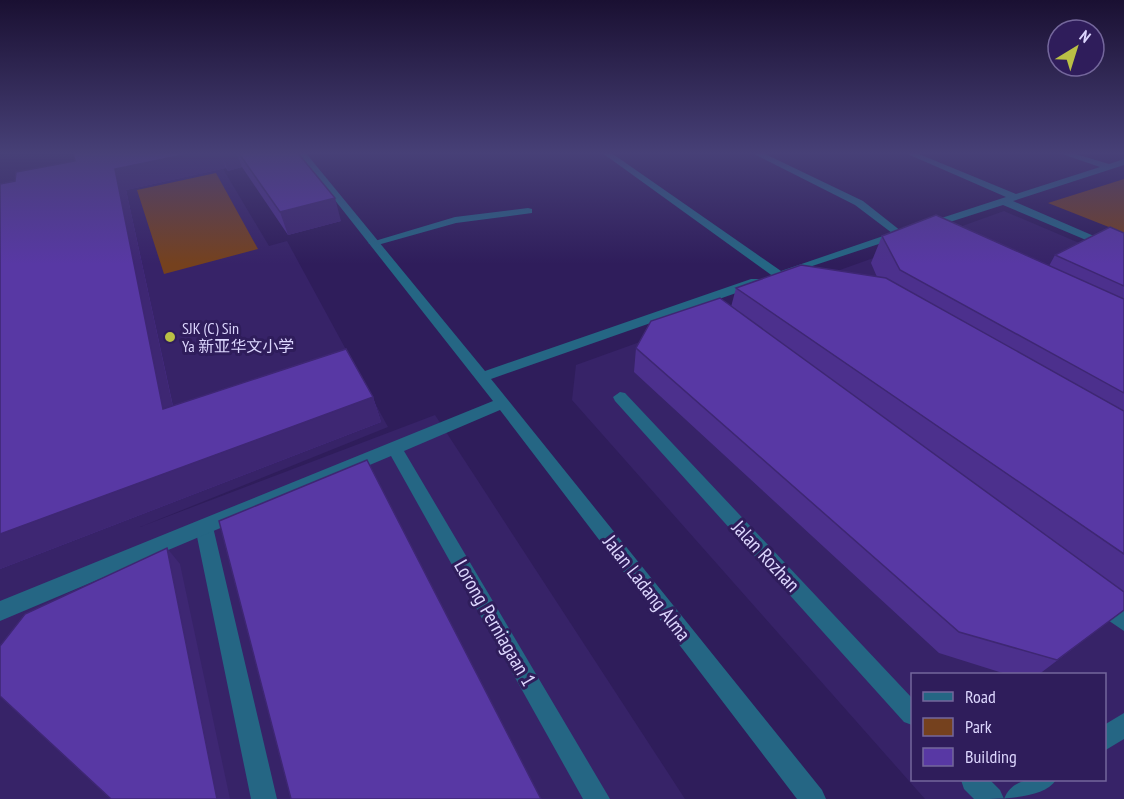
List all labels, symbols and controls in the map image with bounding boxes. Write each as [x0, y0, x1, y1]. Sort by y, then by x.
north arrow [1046, 18, 1106, 78]
text: N [1076, 26, 1095, 47]
place label: SJK (C) Sin Ya 新亚华文小学 [182, 318, 294, 356]
marker: SJK (C) Sin Ya 新亚华文小学 [163, 330, 177, 344]
street label: Jalan Rozhan [726, 514, 806, 597]
street label: Jalan Ladang Alma [597, 529, 696, 646]
street label: Lorong Perniagaan 1 [448, 555, 542, 691]
legend [911, 673, 1106, 781]
text: Road [965, 685, 996, 708]
text: Park [965, 715, 992, 738]
text: Building [965, 745, 1017, 768]

